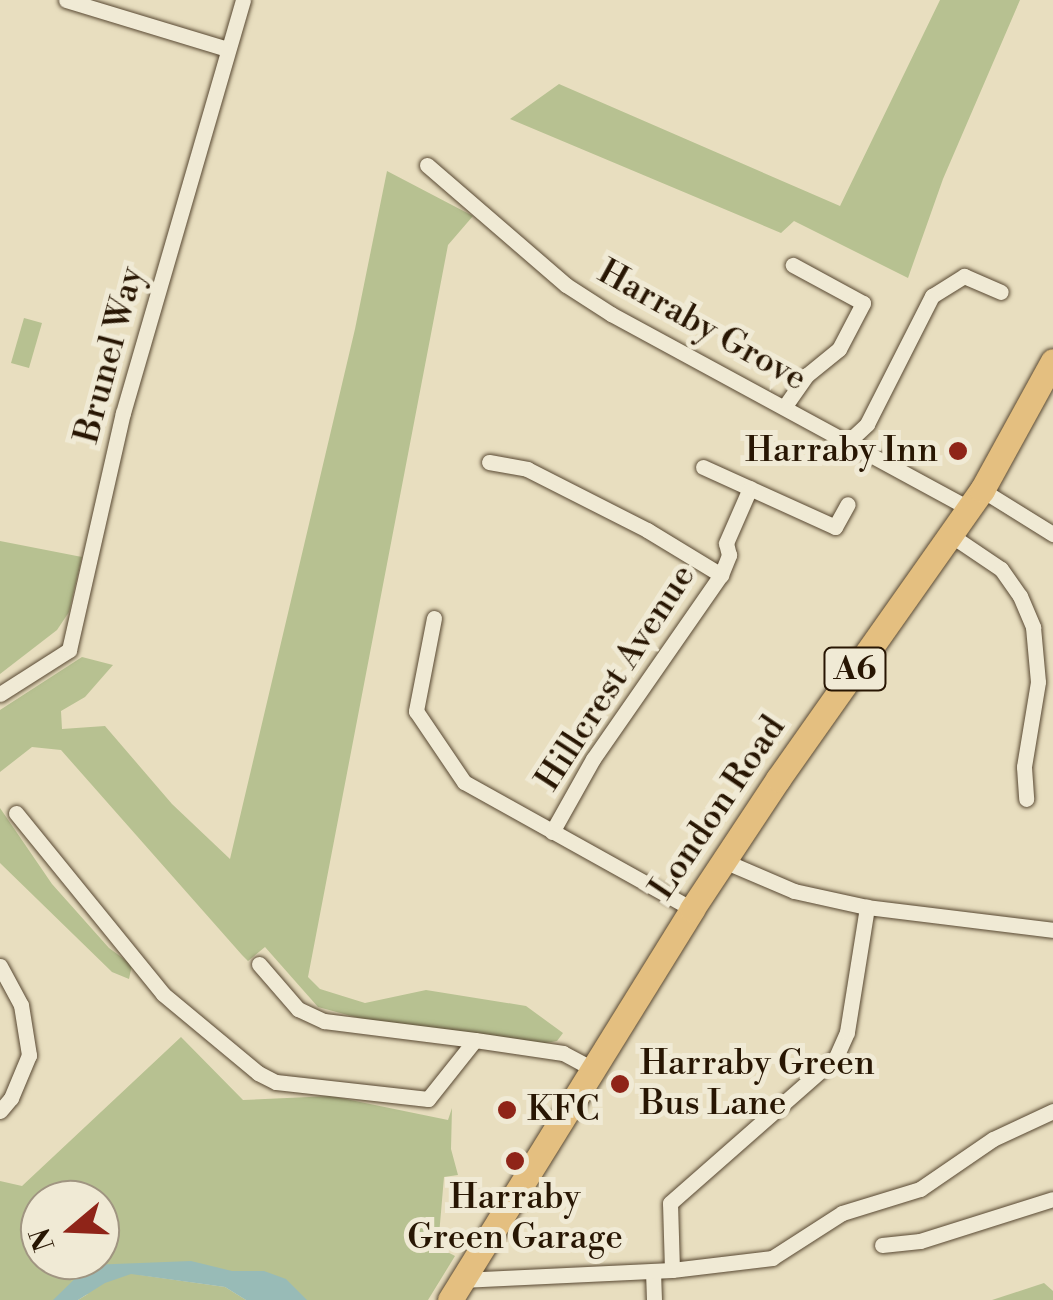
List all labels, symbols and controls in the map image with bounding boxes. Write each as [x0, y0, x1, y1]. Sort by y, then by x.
street label: Harraby Grove [590, 251, 814, 401]
street label: Brunel Way [66, 262, 154, 448]
place label: Harraby Inn [745, 430, 938, 472]
marker: Harraby Inn [947, 440, 969, 462]
street label: Hillcrest Avenue [527, 557, 705, 799]
road number: A6 [822, 642, 888, 696]
street label: London Road [641, 708, 795, 908]
place label: Harraby Green Bus Lane [640, 1043, 875, 1125]
marker: Harraby Green Bus Lane [609, 1073, 631, 1095]
place label: KFC [527, 1089, 600, 1131]
marker: KFC [496, 1099, 518, 1121]
marker: Harraby Green Garage [504, 1150, 526, 1172]
place label: Harraby Green Garage [407, 1177, 623, 1259]
north arrow [20, 1180, 120, 1280]
text: N [23, 1223, 63, 1255]

